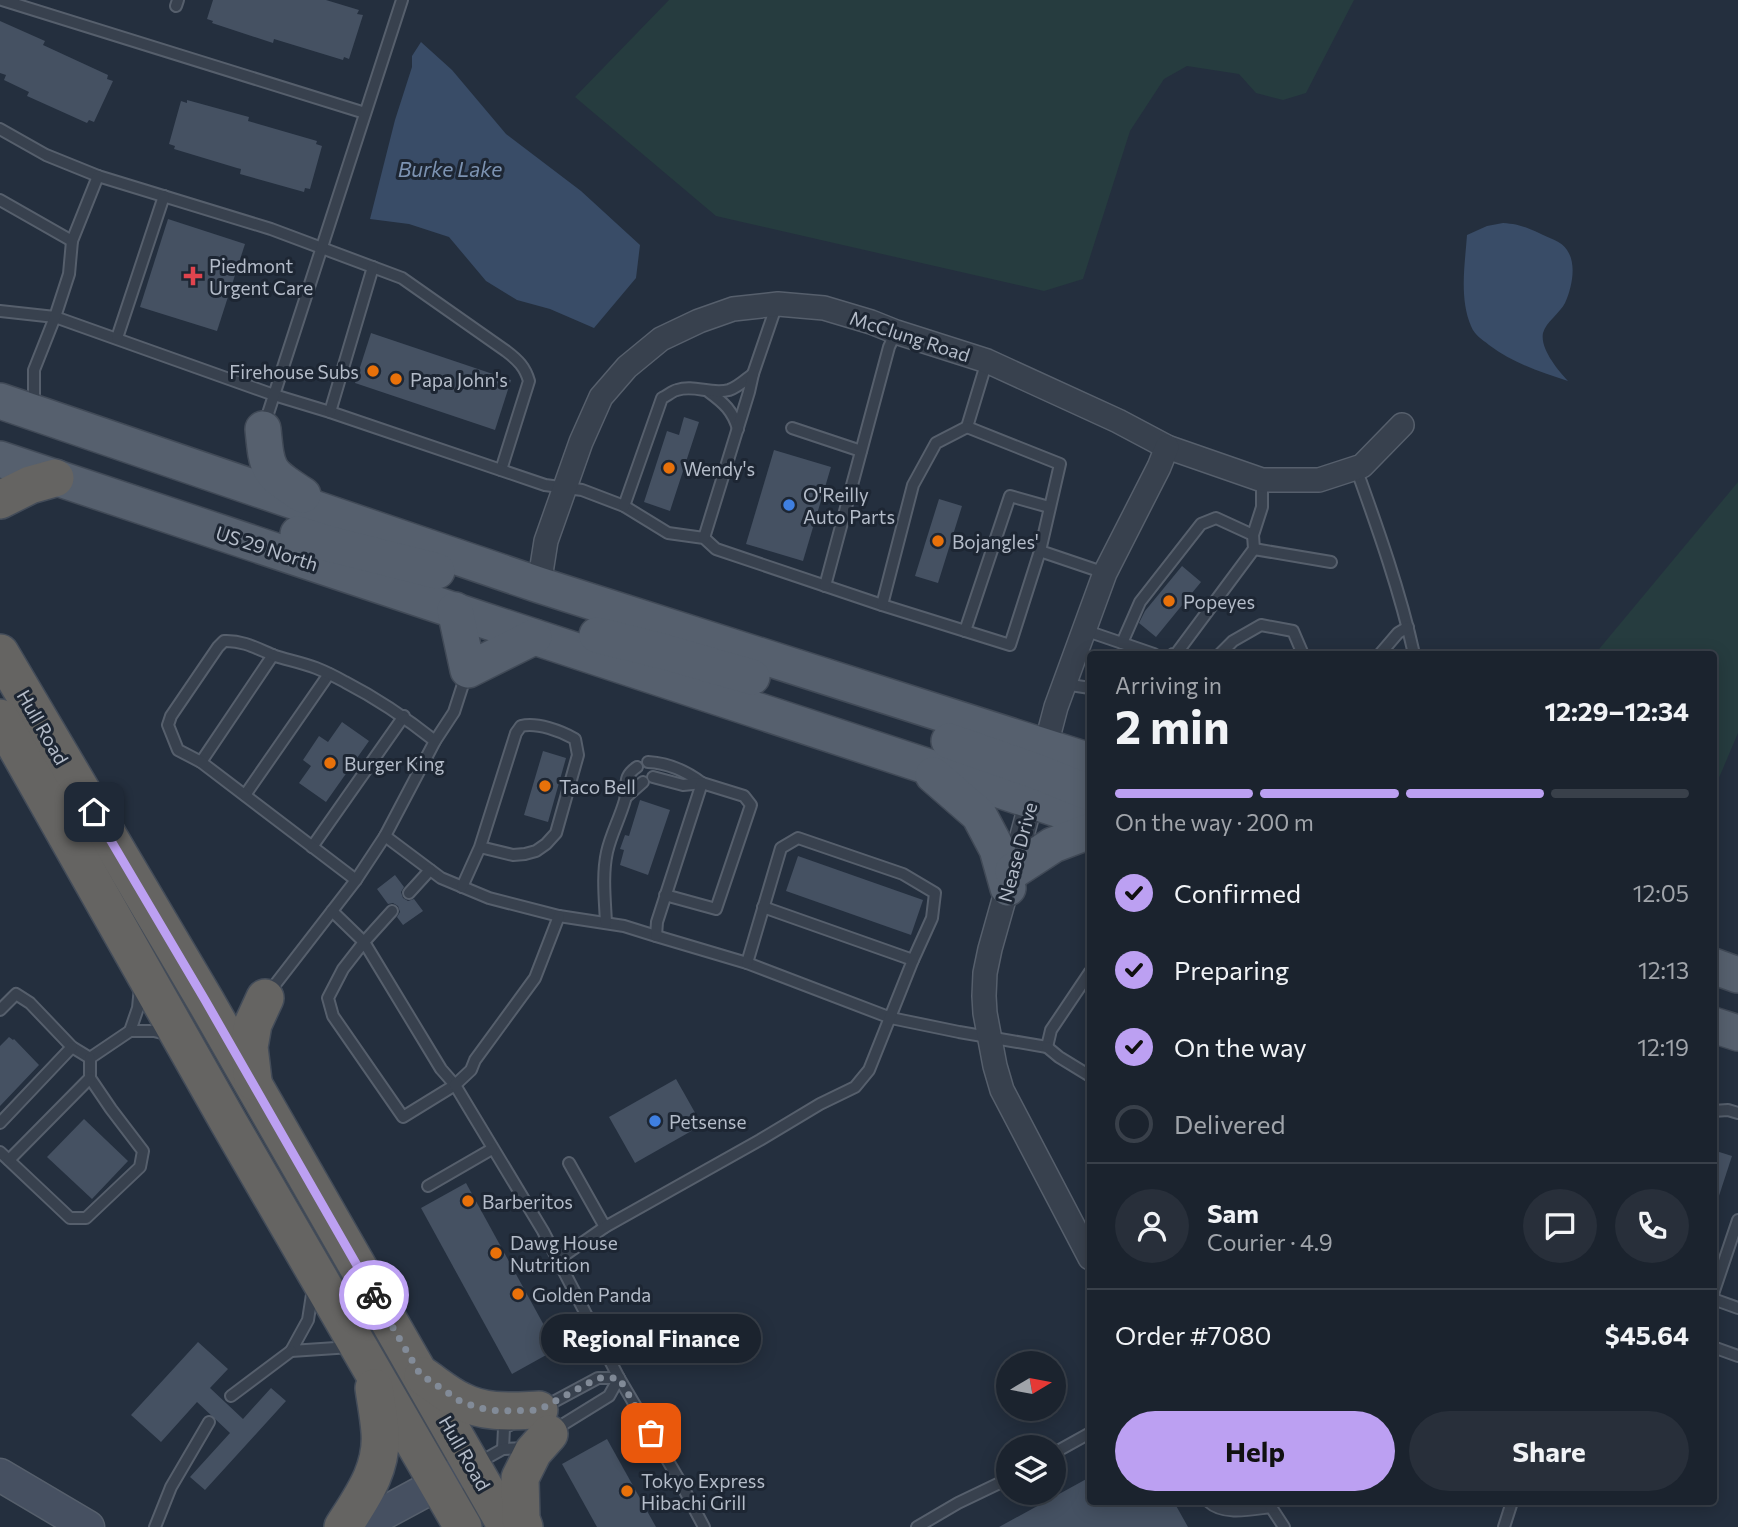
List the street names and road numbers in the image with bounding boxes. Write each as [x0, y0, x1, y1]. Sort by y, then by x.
street label: McClung Road [847, 306, 973, 366]
street label: US 29 North [213, 521, 321, 575]
street label: Hull Road [12, 686, 74, 768]
street label: Nease Drive [993, 800, 1041, 904]
street label: Hull Road [434, 1412, 496, 1494]

